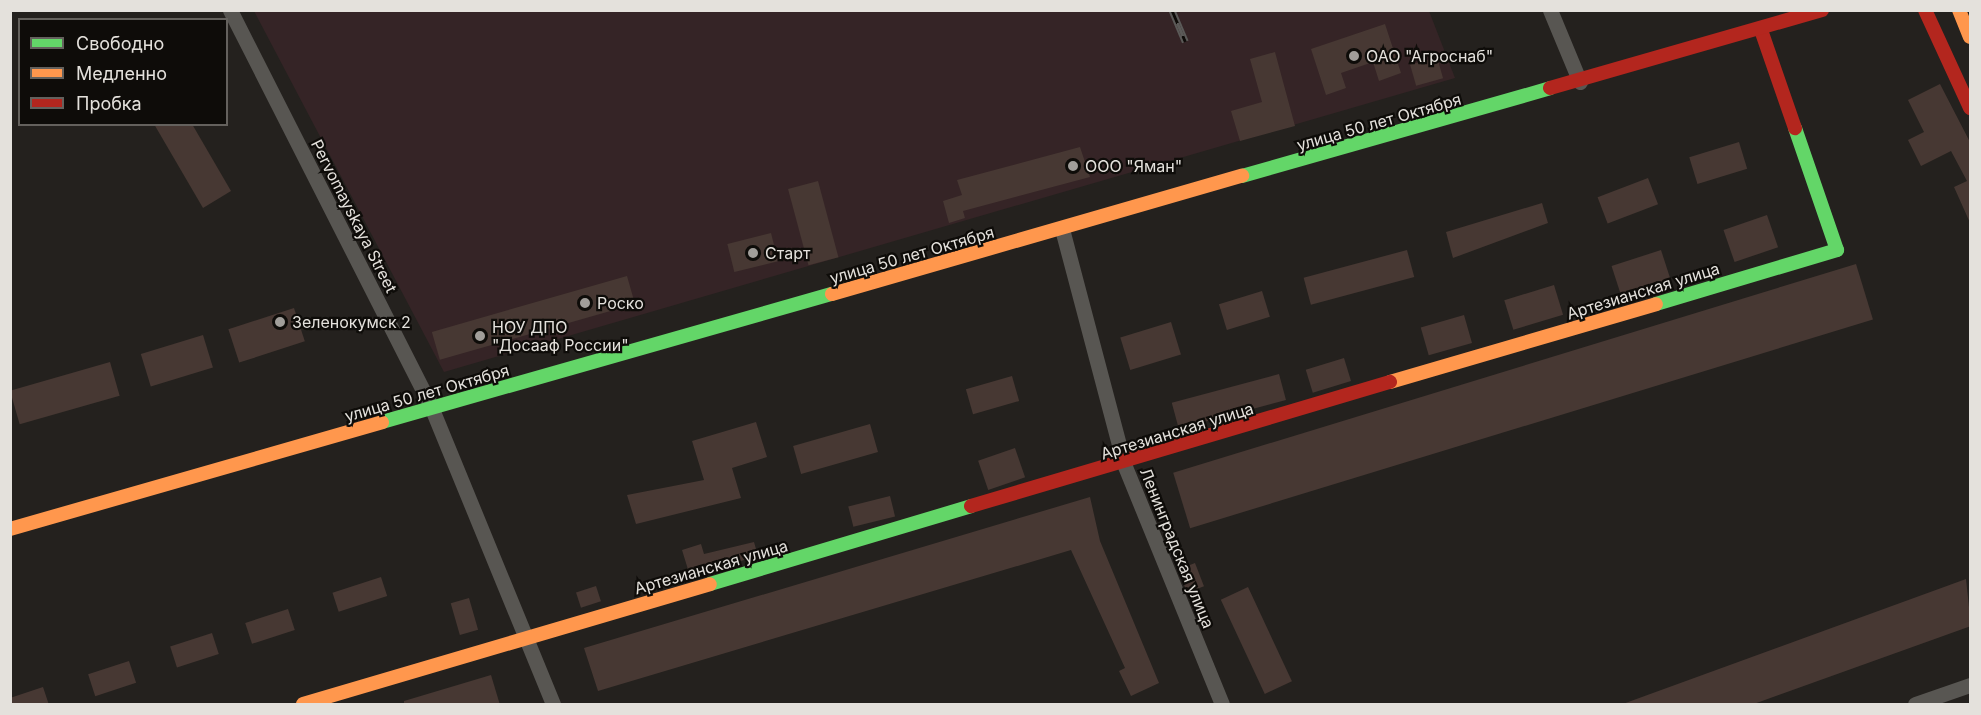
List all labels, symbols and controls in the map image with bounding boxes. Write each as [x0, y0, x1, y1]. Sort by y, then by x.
legend [18, 18, 228, 126]
text: Свободно [76, 33, 164, 54]
place label: ОАО "Агроснаб" [1366, 46, 1493, 66]
marker: ОАО "Агроснаб" [1347, 49, 1361, 63]
text: Медленно [76, 63, 167, 84]
street label: улица 50 лет Октября [1295, 89, 1463, 155]
text: Пробка [76, 93, 142, 114]
street label: Pervomayskaya Street [307, 136, 401, 296]
place label: ООО "Яман" [1085, 156, 1182, 176]
marker: ООО "Яман" [1066, 159, 1080, 173]
street label: улица 50 лет Октября [828, 222, 996, 288]
place label: Старт [765, 243, 810, 263]
marker: Старт [746, 246, 760, 260]
street label: Артезианская улица [1564, 259, 1722, 323]
place label: Роско [597, 293, 644, 313]
marker: Роско [578, 296, 592, 310]
place label: Зеленокумск 2 [292, 312, 411, 332]
marker: Зеленокумск 2 [273, 315, 287, 329]
place label: НОУ ДПО "Досааф России" [492, 317, 629, 355]
marker: НОУ ДПО "Досааф России" [473, 329, 487, 343]
street label: улица 50 лет Октября [343, 360, 511, 426]
street label: Артезианская улица [1098, 399, 1256, 463]
street label: Ленинградская улица [1136, 465, 1218, 631]
street label: Артезианская улица [632, 536, 790, 598]

